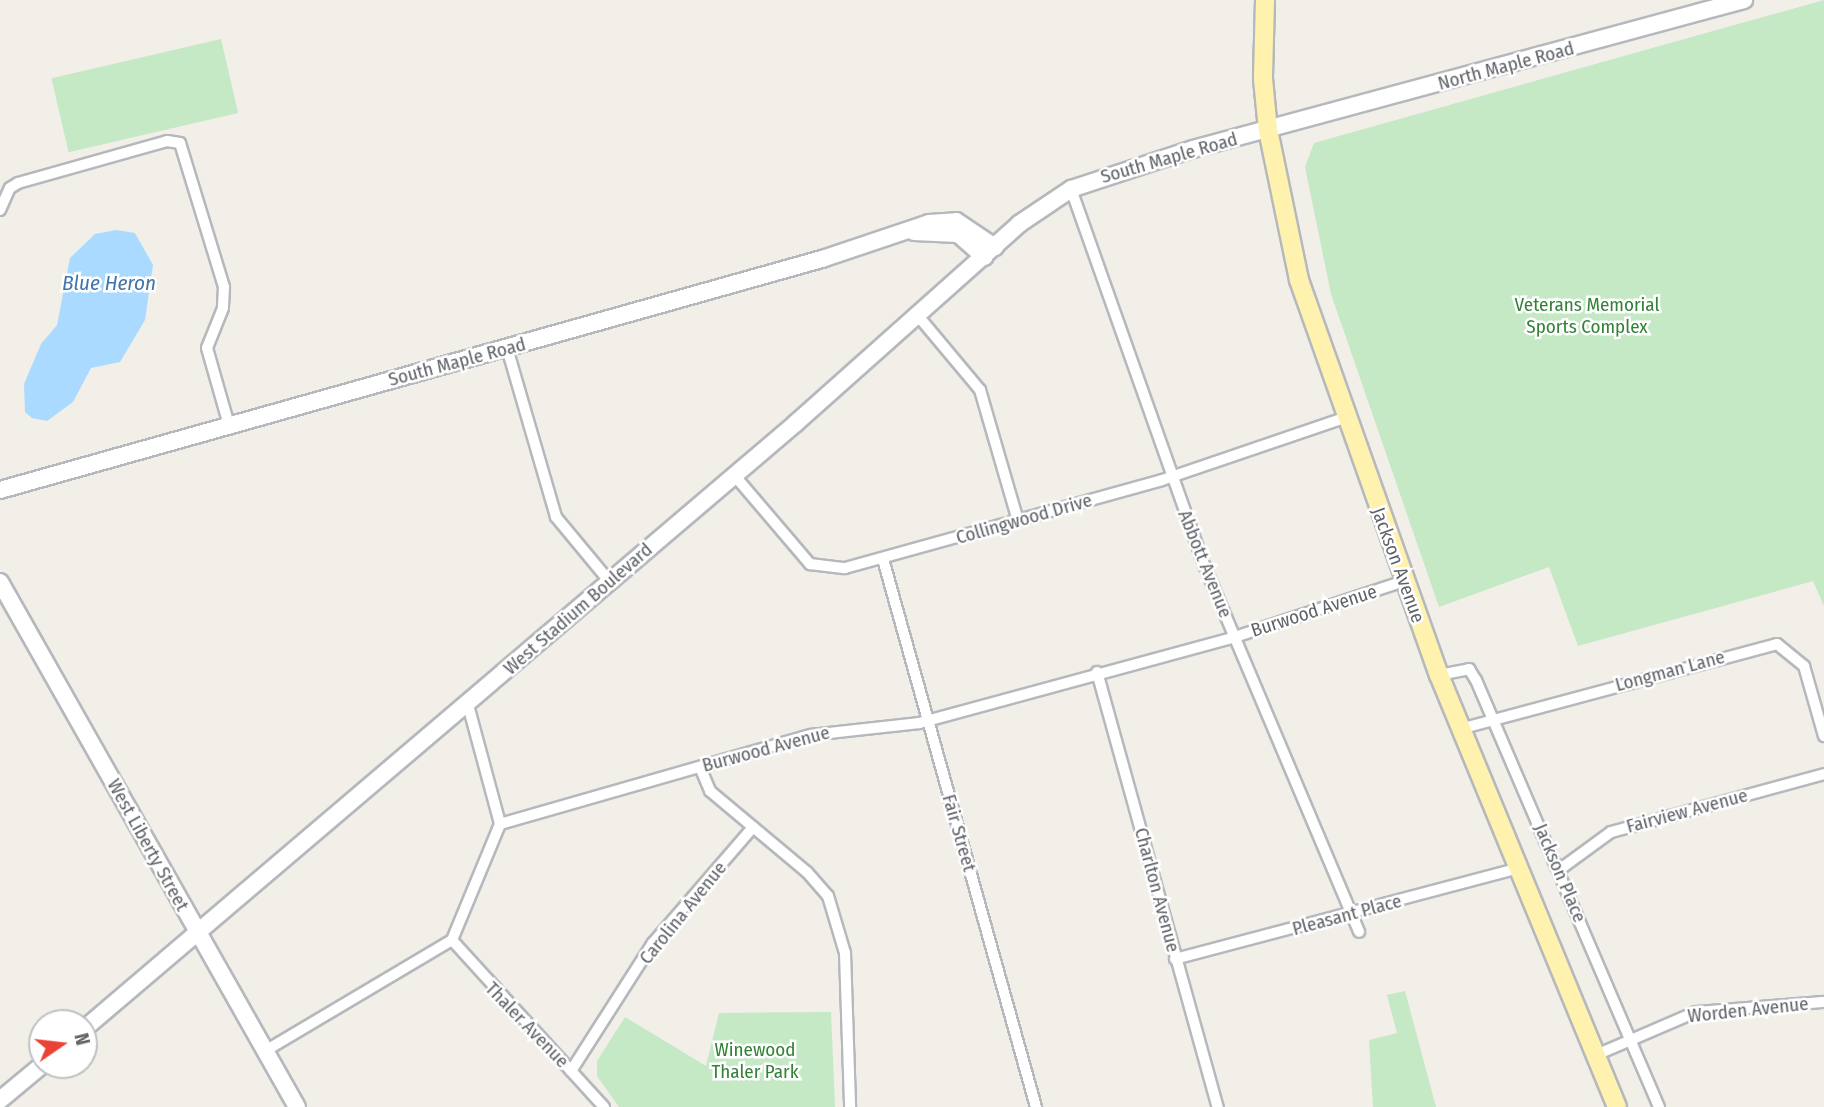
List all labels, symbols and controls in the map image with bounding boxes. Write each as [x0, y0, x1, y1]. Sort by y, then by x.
street label: North Maple Road [1435, 37, 1577, 95]
street label: South Maple Road [1098, 128, 1240, 188]
water label: Blue Heron [62, 270, 156, 296]
park label: Veterans Memorial Sports Complex [1515, 294, 1659, 338]
street label: South Maple Road [386, 333, 528, 391]
street label: Collingwood Drive [953, 489, 1095, 549]
street label: Jackson Avenue [1367, 504, 1429, 626]
street label: Abbott Avenue [1173, 507, 1237, 621]
street label: West Stadium Boulevard [499, 538, 657, 680]
street label: Burwood Avenue [1248, 580, 1380, 642]
street label: Longman Lane [1613, 645, 1727, 697]
street label: Burwood Avenue [700, 721, 832, 777]
street label: West Liberty Street [102, 775, 194, 915]
street label: Fairview Avenue [1624, 784, 1750, 838]
street label: Fair Street [937, 792, 981, 874]
street label: Jackson Place [1529, 820, 1591, 926]
street label: Charlton Avenue [1129, 825, 1185, 955]
street label: Carolina Avenue [635, 857, 731, 969]
street label: Pleasant Place [1290, 889, 1404, 941]
street label: Thaler Avenue [480, 977, 574, 1073]
street label: Worden Avenue [1687, 992, 1809, 1028]
north arrow [28, 1009, 98, 1079]
text: N [69, 1031, 94, 1048]
park label: Winewood Thaler Park [711, 1039, 799, 1083]

